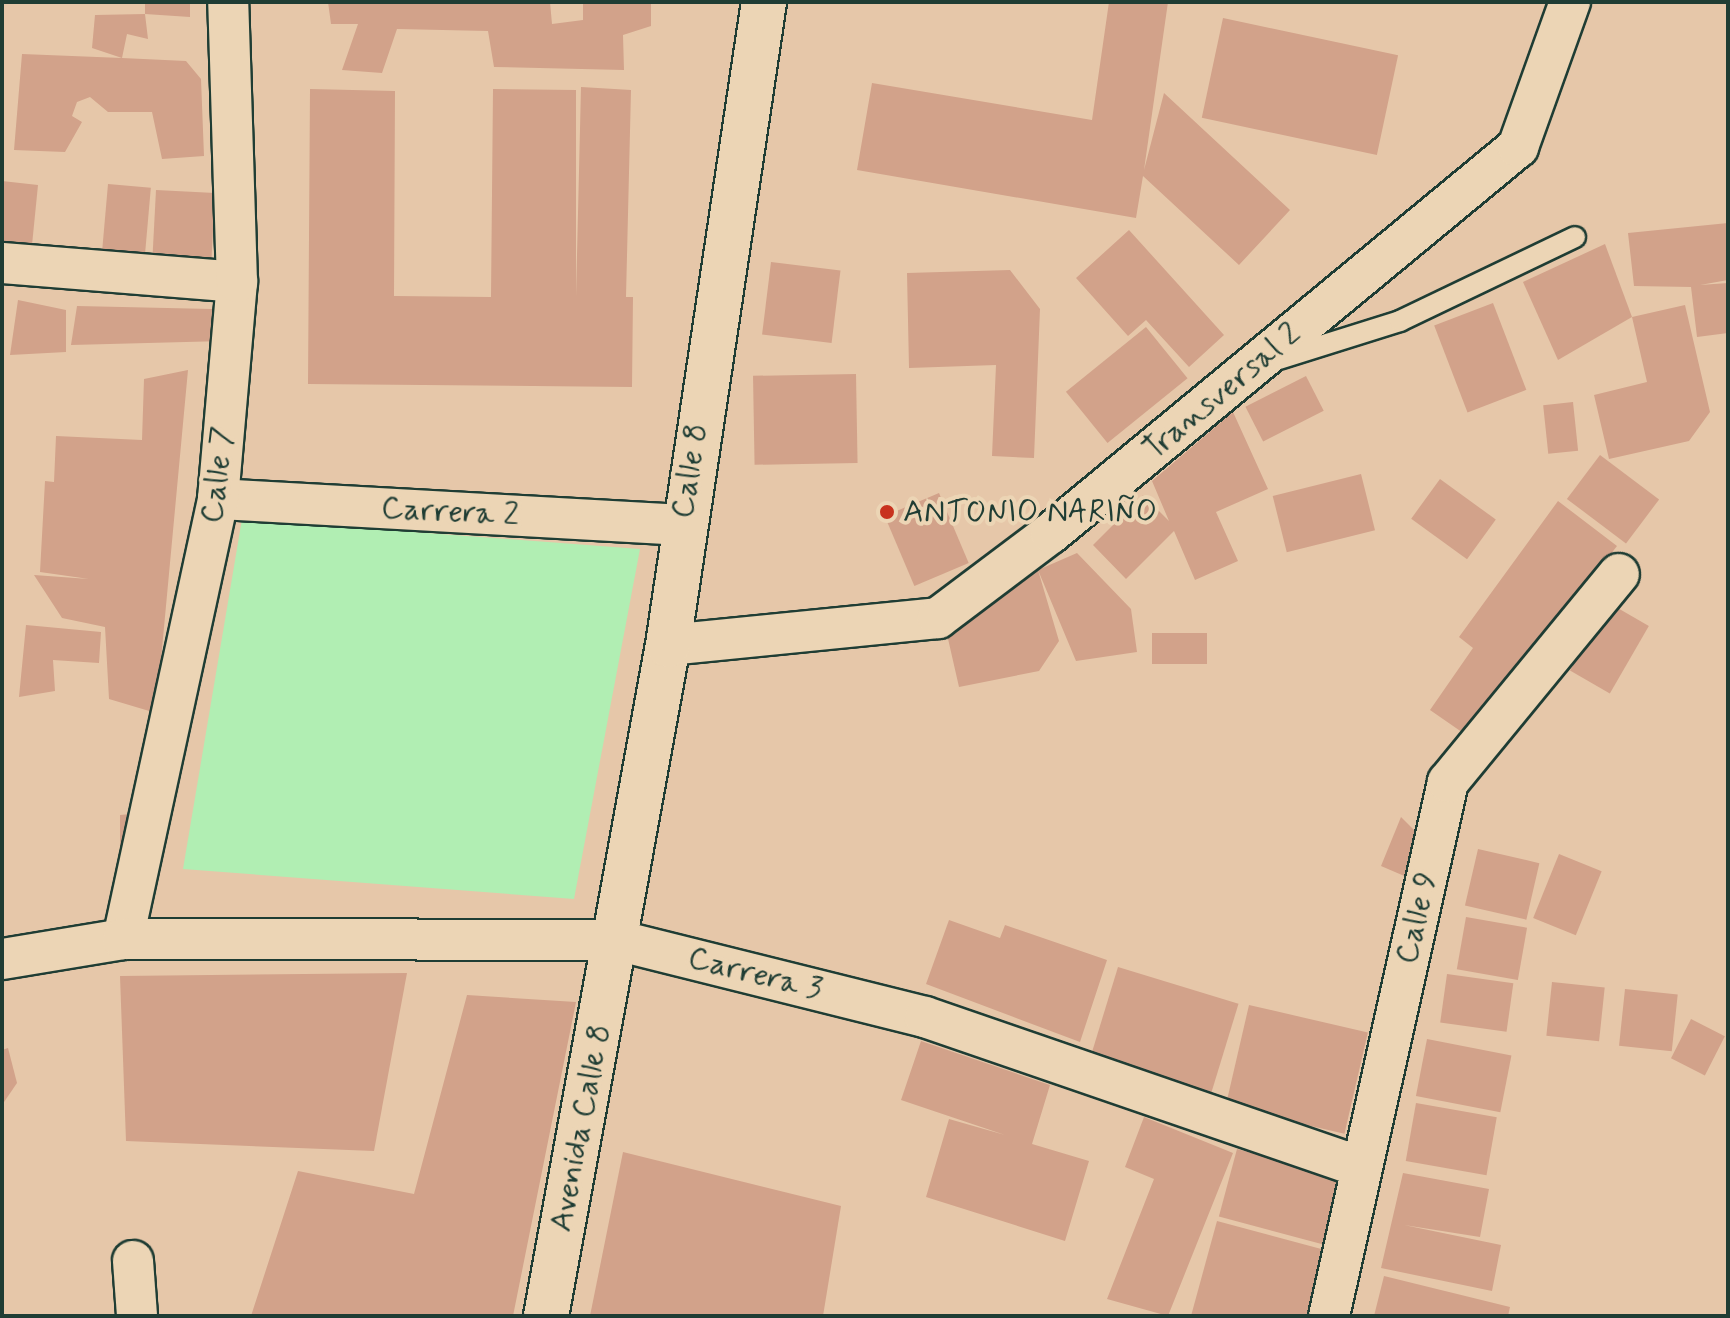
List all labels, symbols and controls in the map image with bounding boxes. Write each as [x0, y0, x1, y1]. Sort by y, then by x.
street label: Transversal 2 [1136, 315, 1308, 469]
street label: Calle 8 [664, 421, 716, 521]
street label: Calle 7 [193, 425, 243, 525]
street label: Carrera 2 [380, 489, 520, 535]
place label: ANTONIO NARIÑO [903, 493, 1167, 531]
marker: ANTONIO NARIÑO [878, 503, 896, 521]
street label: Calle 9 [1388, 868, 1446, 968]
street label: Carrera 3 [684, 939, 826, 1009]
street label: Avenida Calle 8 [542, 1021, 620, 1235]

